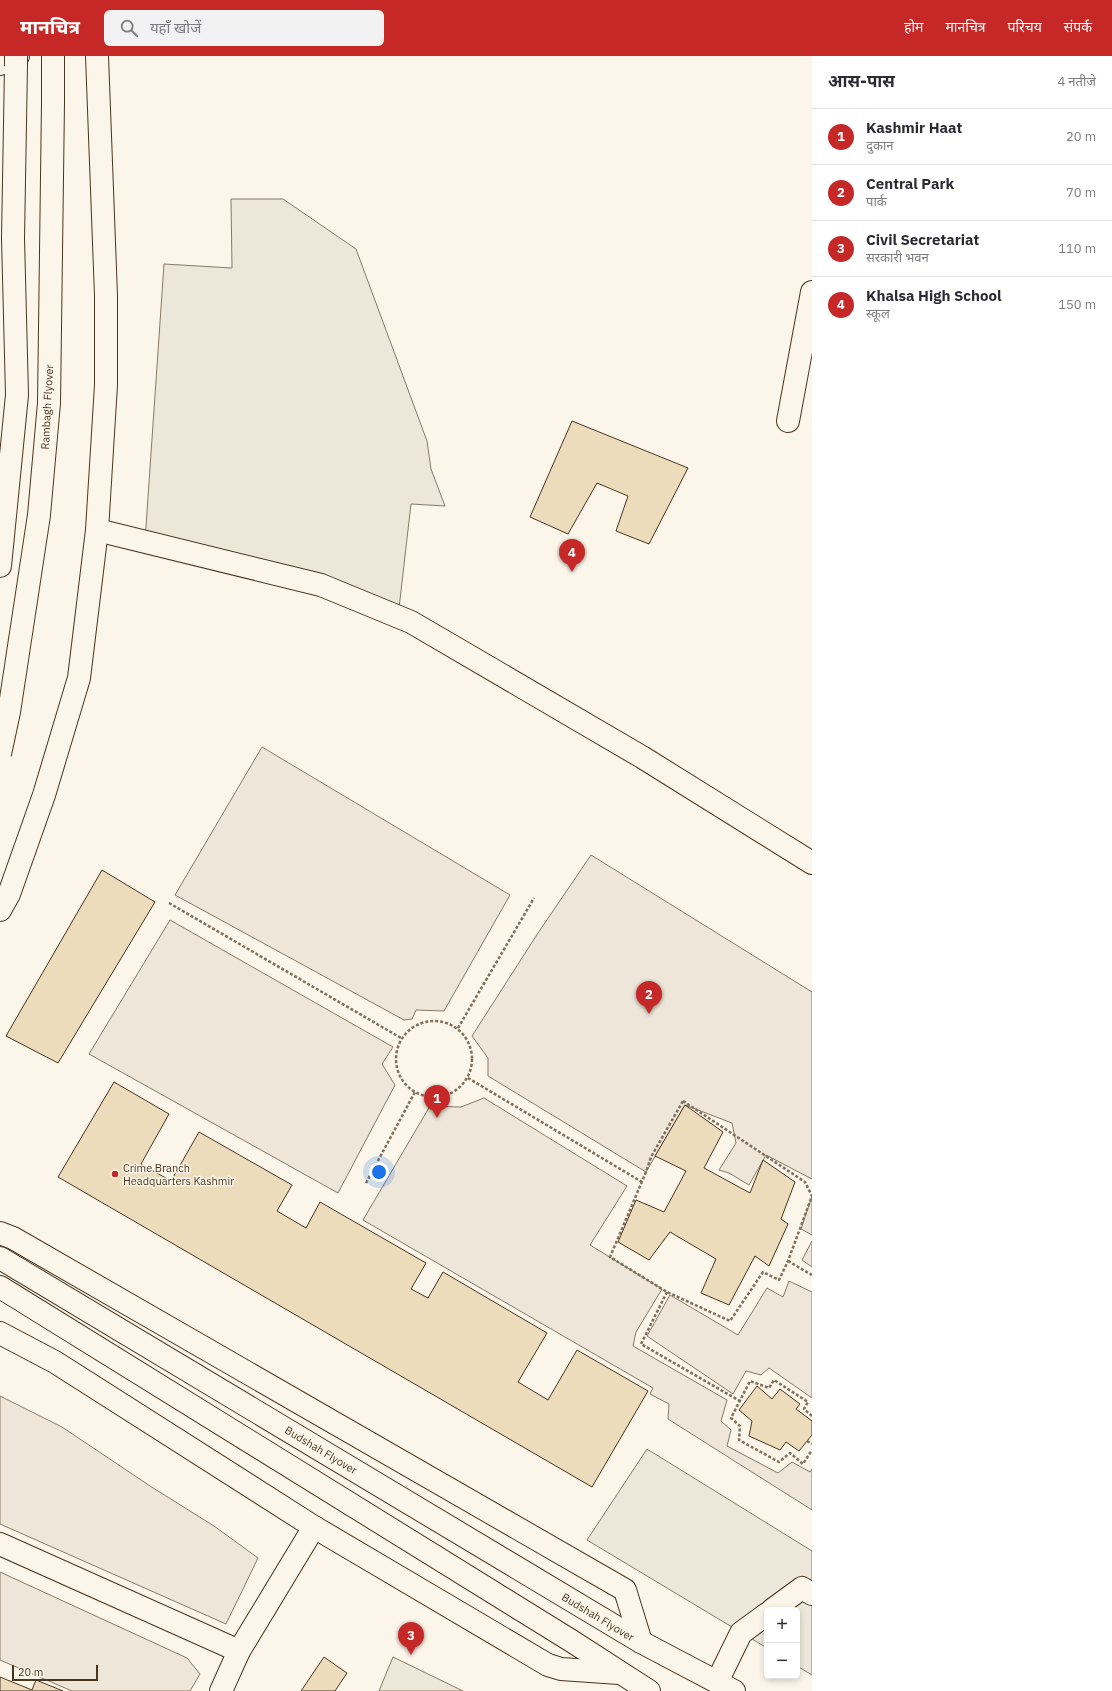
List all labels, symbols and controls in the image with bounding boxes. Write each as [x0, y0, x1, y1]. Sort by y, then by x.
search box [104, 10, 384, 46]
text: मानचित्र [20, 15, 80, 39]
icon: search [118, 17, 140, 39]
text: यहाँ खोजें [150, 18, 201, 37]
text: होम [904, 18, 923, 36]
text: मानचित्र [945, 18, 986, 36]
text: परिचय [1008, 18, 1042, 36]
text: संपर्क [1064, 18, 1092, 36]
text: आस-पास [828, 70, 895, 92]
text: 4 नतीजे [1057, 73, 1096, 90]
text: Kashmir Haat [866, 118, 962, 137]
text: 1 [837, 128, 845, 145]
text: 20 m [1066, 128, 1096, 145]
text: दुकान [866, 137, 893, 154]
text: Central Park [866, 174, 954, 193]
text: 2 [837, 184, 845, 201]
text: 70 m [1066, 184, 1096, 201]
text: पार्क [866, 193, 887, 210]
text: Civil Secretariat [866, 230, 979, 249]
text: 3 [837, 240, 845, 257]
text: 110 m [1058, 240, 1096, 257]
text: सरकारी भवन [866, 249, 929, 266]
text: Khalsa High School [866, 286, 1002, 305]
text: 4 [837, 296, 845, 313]
text: 150 m [1058, 296, 1096, 313]
text: स्कूल [866, 305, 890, 322]
street label: Rambagh Flyover [38, 364, 56, 450]
pin: 4 [559, 539, 585, 572]
pin: 2 [636, 981, 662, 1014]
pin: 1 [424, 1085, 450, 1118]
place label: Crime Branch Headquarters Kashmir [123, 1161, 234, 1188]
your location [369, 1162, 389, 1182]
marker: Crime Branch Headquarters Kashmir [110, 1169, 120, 1179]
street label: Budshah Flyover [282, 1423, 360, 1477]
street label: Budshah Flyover [559, 1590, 637, 1644]
map controls [764, 1607, 800, 1679]
button: + [764, 1607, 800, 1643]
pin: 3 [398, 1622, 424, 1655]
button: − [764, 1643, 800, 1679]
scale bar [12, 1663, 98, 1682]
text: 20 m [18, 1665, 43, 1679]

